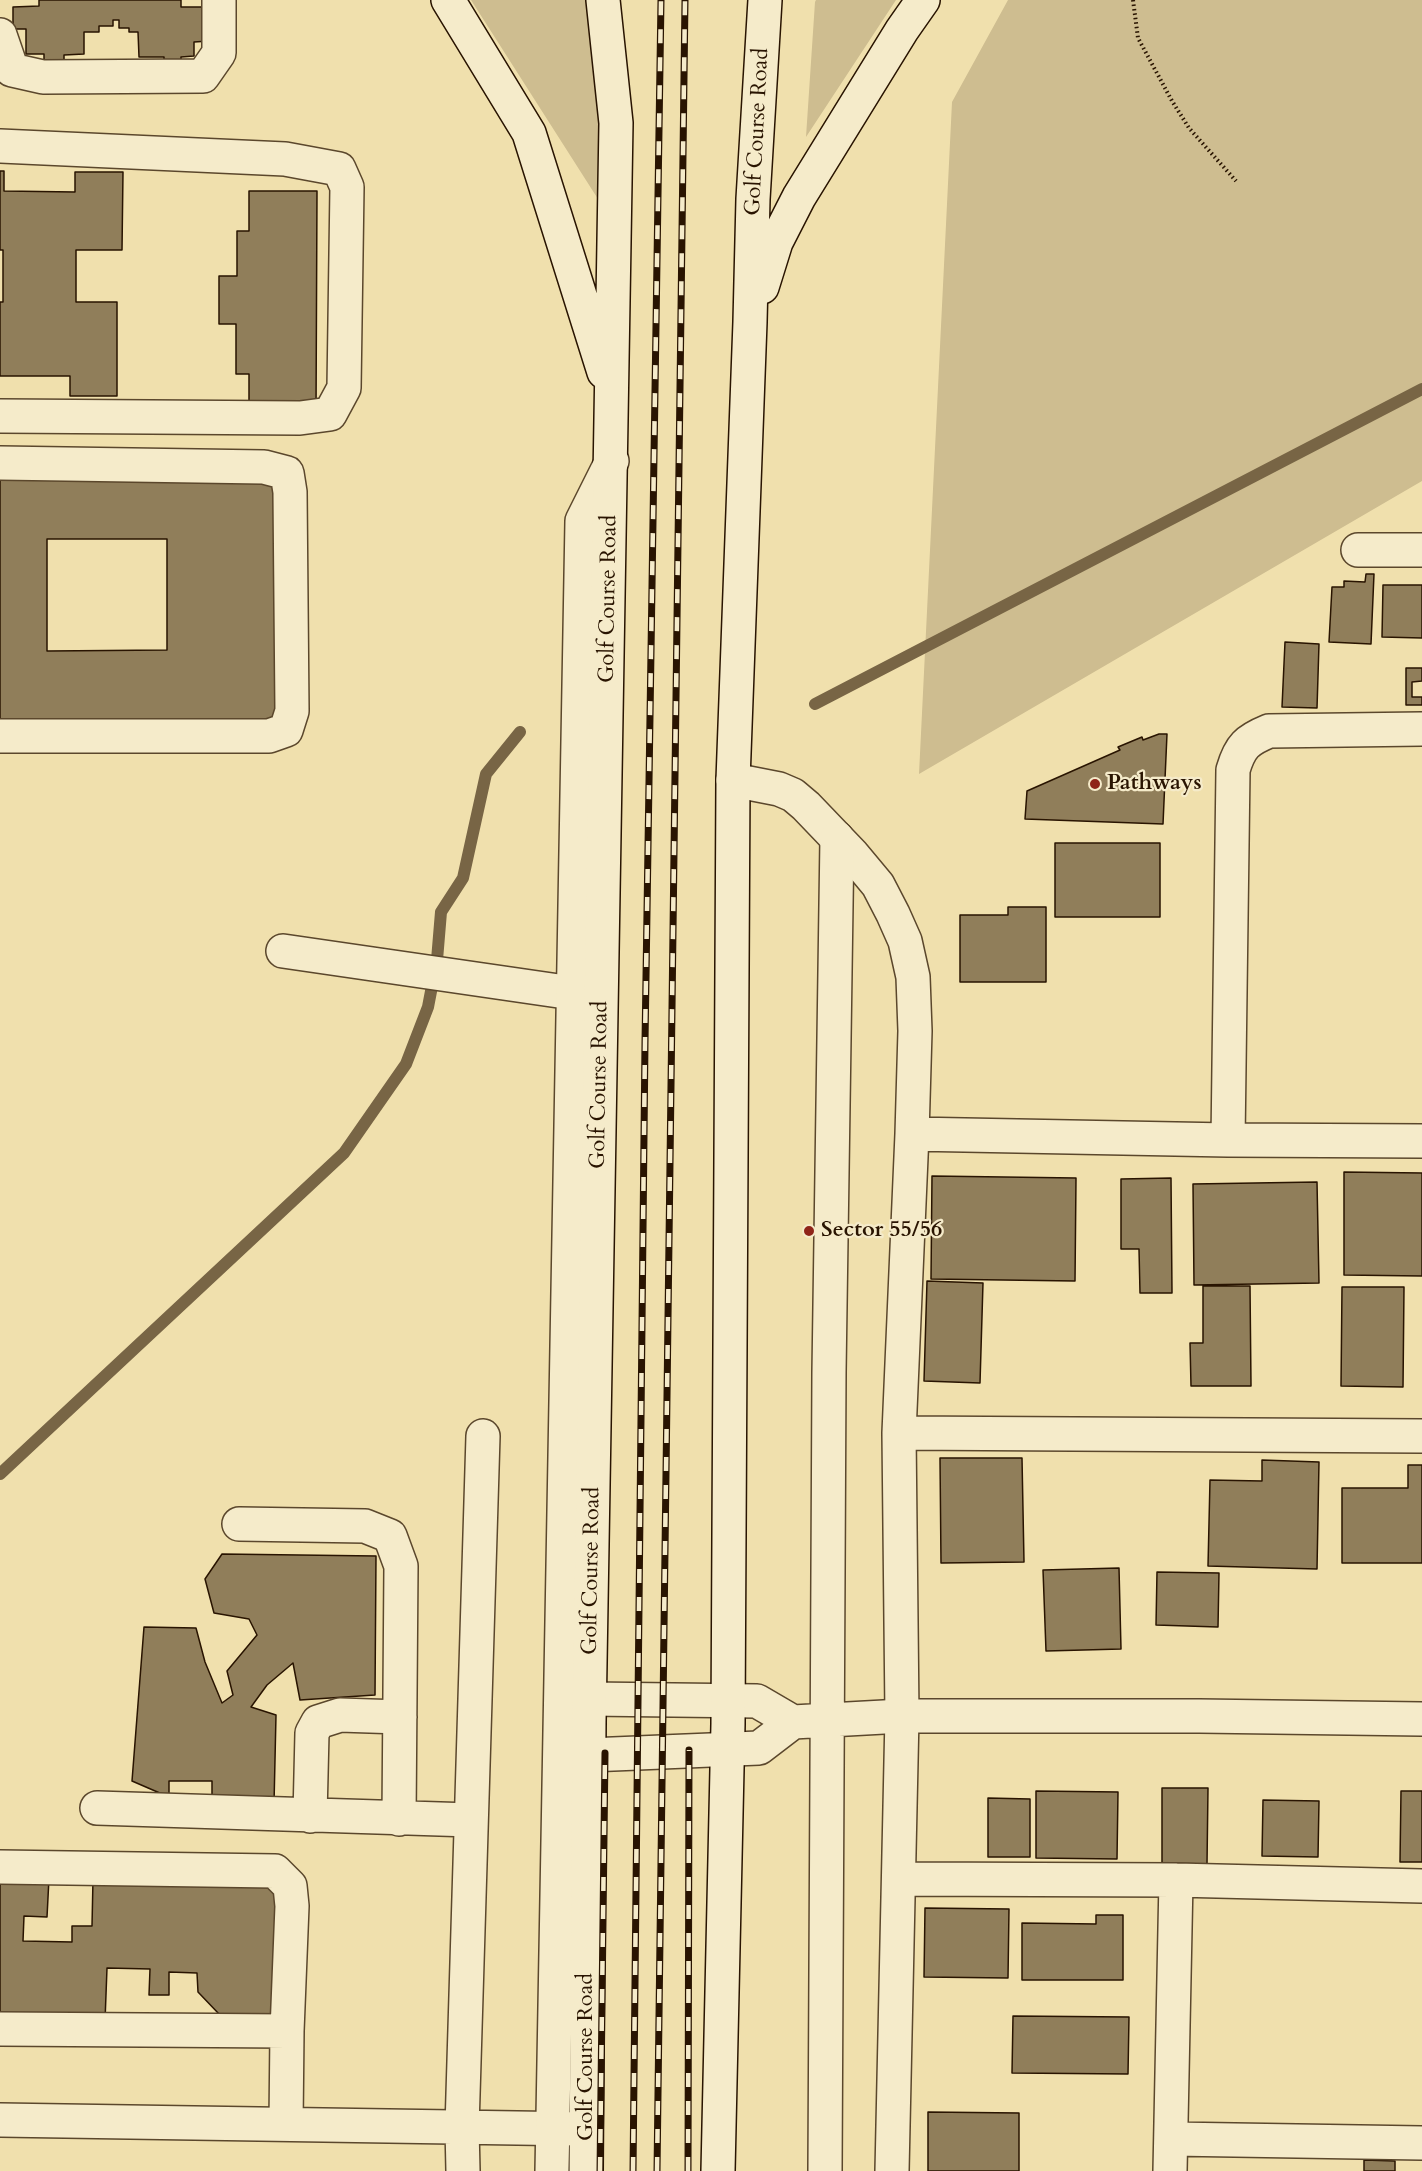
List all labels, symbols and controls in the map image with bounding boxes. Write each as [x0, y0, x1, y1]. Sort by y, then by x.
street label: Golf Course Road [740, 47, 776, 217]
street label: Golf Course Road [594, 515, 624, 683]
place label: Pathways [1107, 771, 1202, 797]
marker: Pathways [1088, 777, 1102, 791]
street label: Golf Course Road [585, 1001, 615, 1169]
place label: Sector 55/56 [821, 1218, 942, 1244]
marker: Sector 55/56 [802, 1224, 816, 1238]
street label: Golf Course Road [577, 1487, 607, 1655]
street label: Golf Course Road [574, 1973, 600, 2141]

